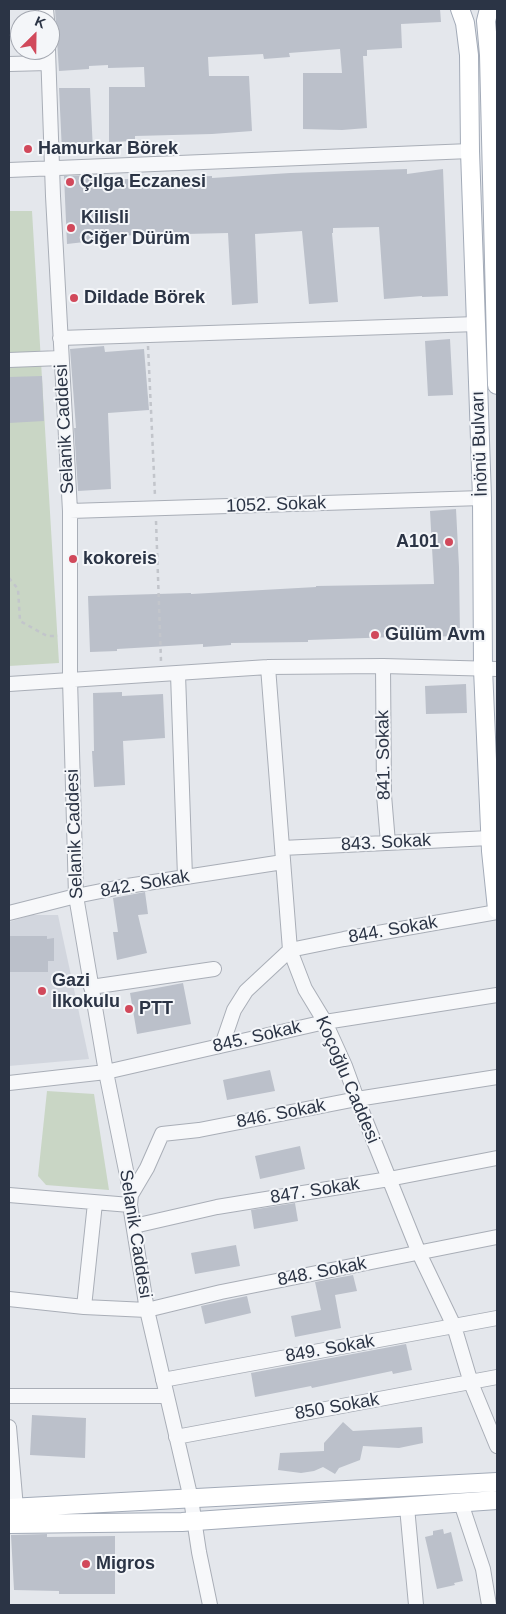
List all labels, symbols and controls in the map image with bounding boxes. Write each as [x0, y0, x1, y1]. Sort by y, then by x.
north arrow [10, 10, 60, 60]
text: K [33, 13, 48, 31]
place label: Hamurkar Börek [38, 138, 178, 160]
marker: Hamurkar Börek [22, 143, 34, 155]
place label: Çılga Eczanesi [80, 171, 206, 193]
marker: Çılga Eczanesi [64, 176, 76, 188]
place label: Kilisli Ciğer Dürüm [81, 207, 190, 250]
marker: Kilisli Ciğer Dürüm [65, 222, 77, 234]
place label: Dildade Börek [84, 287, 205, 309]
marker: Dildade Börek [68, 292, 80, 304]
street label: Selanik Caddesi [51, 363, 79, 495]
street label: İnönü Bulvarı [467, 391, 493, 497]
street label: 1052. Sokak [226, 492, 326, 518]
place label: A101 [396, 531, 439, 553]
marker: A101 [443, 536, 455, 548]
place label: kokoreis [83, 548, 157, 570]
marker: kokoreis [67, 553, 79, 565]
place label: Gülüm Avm [385, 624, 485, 646]
marker: Gülüm Avm [369, 629, 381, 641]
street label: 841. Sokak [372, 710, 396, 800]
street label: Selanik Caddesi [62, 769, 88, 899]
street label: 843. Sokak [340, 830, 432, 856]
street label: 842. Sokak [99, 866, 191, 902]
street label: 844. Sokak [347, 912, 439, 948]
place label: Gazi İlkokulu [52, 970, 120, 1012]
marker: Gazi İlkokulu [36, 985, 48, 997]
place label: PTT [139, 998, 173, 1020]
marker: PTT [123, 1003, 135, 1015]
street label: Koçoğlu Caddesi [310, 1013, 384, 1147]
street label: 845. Sokak [211, 1016, 303, 1058]
street label: 846. Sokak [235, 1095, 327, 1133]
street label: Selanik Caddesi [114, 1168, 156, 1300]
street label: 847. Sokak [269, 1173, 361, 1209]
street label: 848. Sokak [276, 1253, 368, 1291]
street label: 849. Sokak [284, 1331, 376, 1367]
street label: 850 Sokak [293, 1389, 381, 1425]
place label: Migros [96, 1553, 155, 1575]
marker: Migros [80, 1558, 92, 1570]

